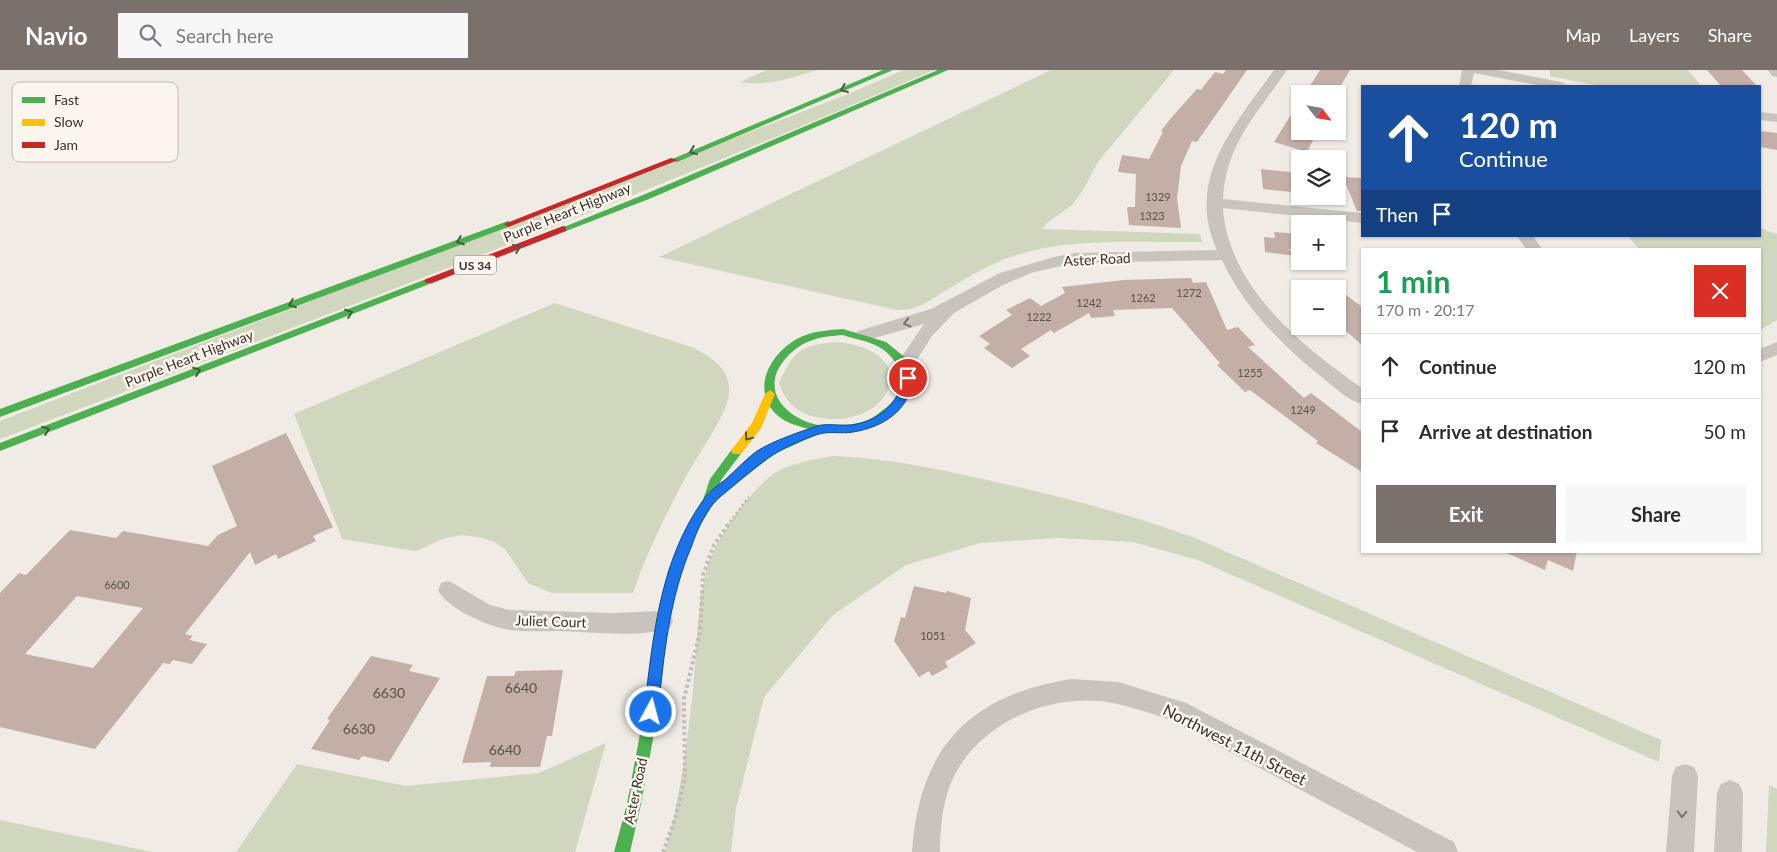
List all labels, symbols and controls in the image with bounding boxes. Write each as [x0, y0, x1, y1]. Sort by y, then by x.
search box [118, 13, 468, 58]
text: Navio [25, 21, 88, 50]
icon: search [136, 21, 164, 49]
text: Search here [176, 24, 274, 47]
text: Map [1565, 24, 1601, 46]
text: Layers [1629, 24, 1680, 46]
text: Share [1708, 24, 1752, 46]
legend [12, 82, 178, 162]
one-way arrow [840, 83, 849, 93]
north arrow [1291, 85, 1346, 140]
map controls [1291, 85, 1346, 335]
text: Fast [54, 91, 79, 108]
text: 120 m [1459, 103, 1558, 145]
icon: ahead [1376, 105, 1441, 170]
text: Slow [54, 113, 84, 130]
text: Jam [54, 136, 78, 153]
one-way arrow [690, 145, 698, 155]
text: Continue [1459, 145, 1548, 172]
button: layers [1291, 150, 1346, 205]
street label: Purple Heart Highway [501, 178, 634, 245]
house number: 1329 [1145, 190, 1171, 203]
icon: arrive [1428, 200, 1456, 228]
text: Then [1376, 203, 1418, 226]
house number: 1323 [1139, 209, 1165, 222]
button: + [1291, 215, 1346, 270]
one-way arrow [457, 235, 465, 245]
one-way arrow [512, 244, 521, 255]
street label: Aster Road [1063, 249, 1131, 269]
road number: US 34 [454, 256, 496, 274]
text: 1 min [1376, 263, 1450, 299]
button: close [1694, 265, 1746, 317]
button: − [1291, 280, 1346, 335]
house number: 1272 [1176, 286, 1202, 299]
house number: 1262 [1130, 291, 1156, 304]
house number: 1242 [1076, 296, 1102, 309]
one-way arrow [288, 298, 297, 308]
text: 170 m · 20:17 [1376, 300, 1475, 319]
one-way arrow [344, 309, 353, 319]
house number: 1222 [1026, 310, 1052, 323]
one-way arrow [903, 318, 912, 328]
street label: Purple Heart Highway [123, 325, 256, 390]
icon: ahead [1376, 352, 1404, 380]
text: Continue [1419, 355, 1497, 378]
text: 120 m [1692, 355, 1746, 378]
pin [887, 357, 929, 399]
icon: arrive [894, 364, 922, 392]
house number: 1255 [1237, 366, 1263, 379]
one-way arrow [192, 367, 201, 378]
house number: 1249 [1290, 403, 1316, 416]
icon: arrive [1376, 417, 1404, 445]
text: Arrive at destination [1419, 420, 1592, 443]
text: 50 m [1703, 420, 1746, 443]
one-way arrow [41, 425, 49, 435]
one-way arrow [745, 432, 754, 441]
button: Exit [1376, 485, 1556, 543]
button: Share [1566, 485, 1746, 543]
house number: 6600 [104, 578, 130, 591]
street label: Juliet Court [515, 611, 587, 631]
house number: 1051 [920, 629, 946, 642]
house number: 6640 [505, 679, 537, 696]
house number: 6630 [373, 684, 405, 701]
position arrow [624, 685, 676, 737]
street label: Northwest 11th Street [1160, 700, 1310, 789]
house number: 6630 [343, 720, 375, 737]
house number: 6640 [489, 741, 521, 758]
street label: Aster Road [620, 756, 650, 826]
one-way arrow [1677, 810, 1688, 818]

